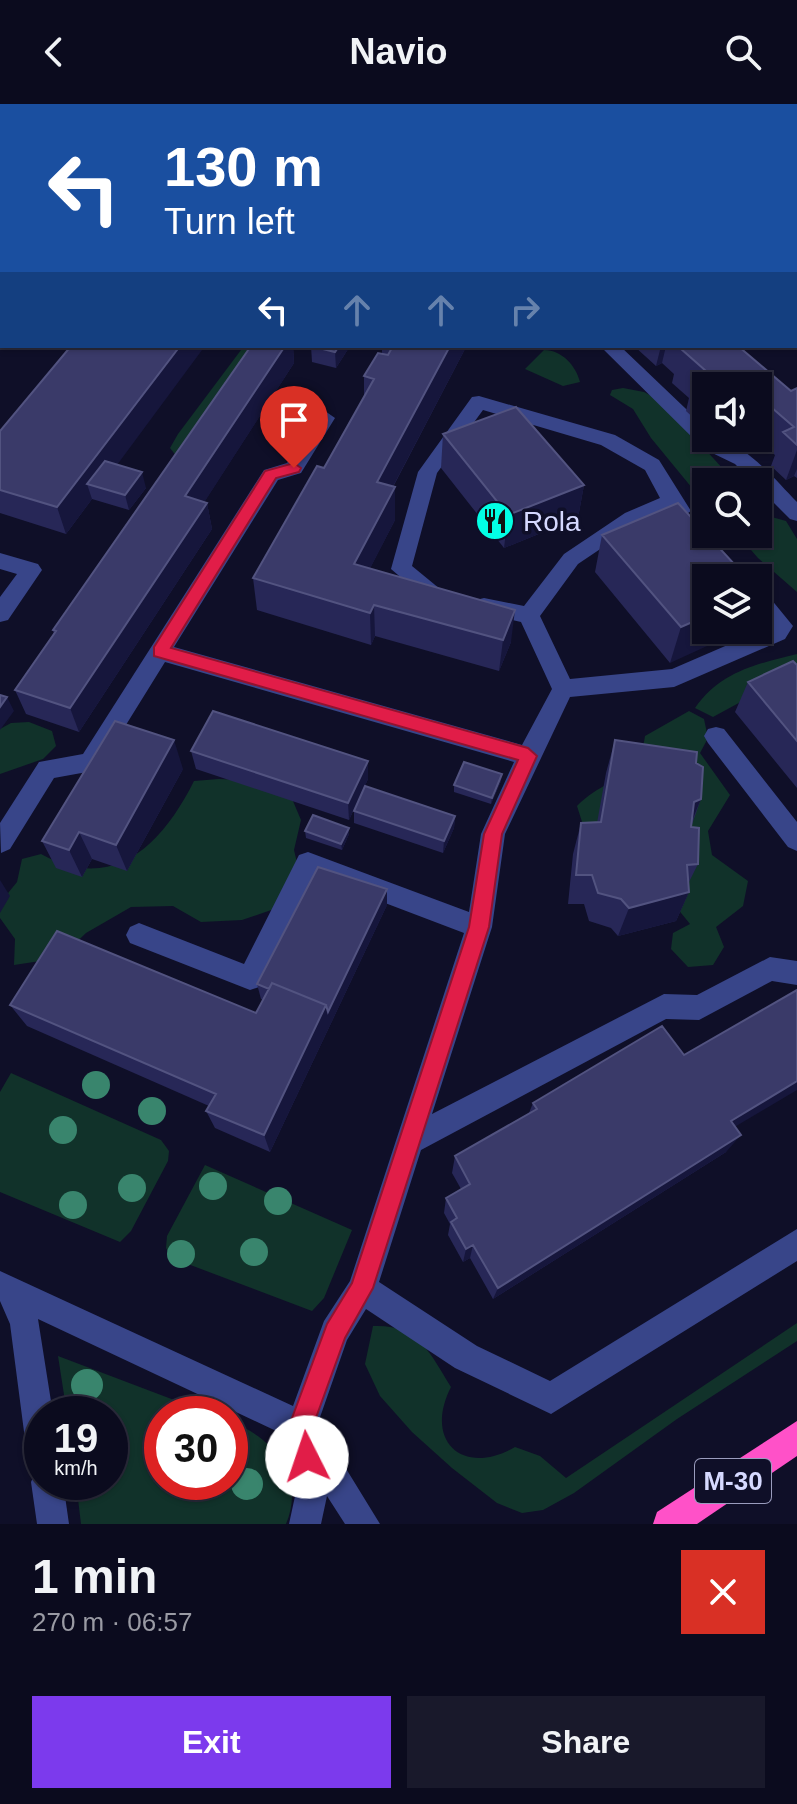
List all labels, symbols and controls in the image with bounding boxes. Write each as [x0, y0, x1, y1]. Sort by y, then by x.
icon: back [32, 30, 76, 74]
icon: search [721, 30, 765, 74]
text: Navio [349, 31, 448, 72]
text: 130 m [164, 135, 323, 198]
icon: left [32, 136, 136, 240]
text: Turn left [164, 201, 295, 242]
icon: left [251, 288, 295, 332]
icon: ahead [335, 288, 379, 332]
icon: ahead [419, 288, 463, 332]
icon: right [503, 288, 547, 332]
map controls [692, 372, 772, 644]
button: sound [692, 372, 772, 452]
pin [260, 386, 328, 468]
icon: arrive [272, 398, 316, 442]
button: search [692, 468, 772, 548]
restaurant icon: Rola [474, 500, 516, 542]
place label: Rola [523, 506, 581, 537]
button: layers [692, 564, 772, 644]
speed limit sign: 30 [144, 1396, 248, 1500]
position arrow [265, 1415, 349, 1499]
text: 19 [54, 1416, 98, 1460]
text: km/h [54, 1457, 98, 1479]
road number: М-30 [695, 1459, 771, 1503]
text: 1 min [32, 1550, 157, 1603]
button: close [681, 1550, 765, 1634]
text: 270 m · 06:57 [32, 1607, 192, 1637]
button: Exit [32, 1696, 391, 1788]
button: Share [407, 1696, 765, 1788]

